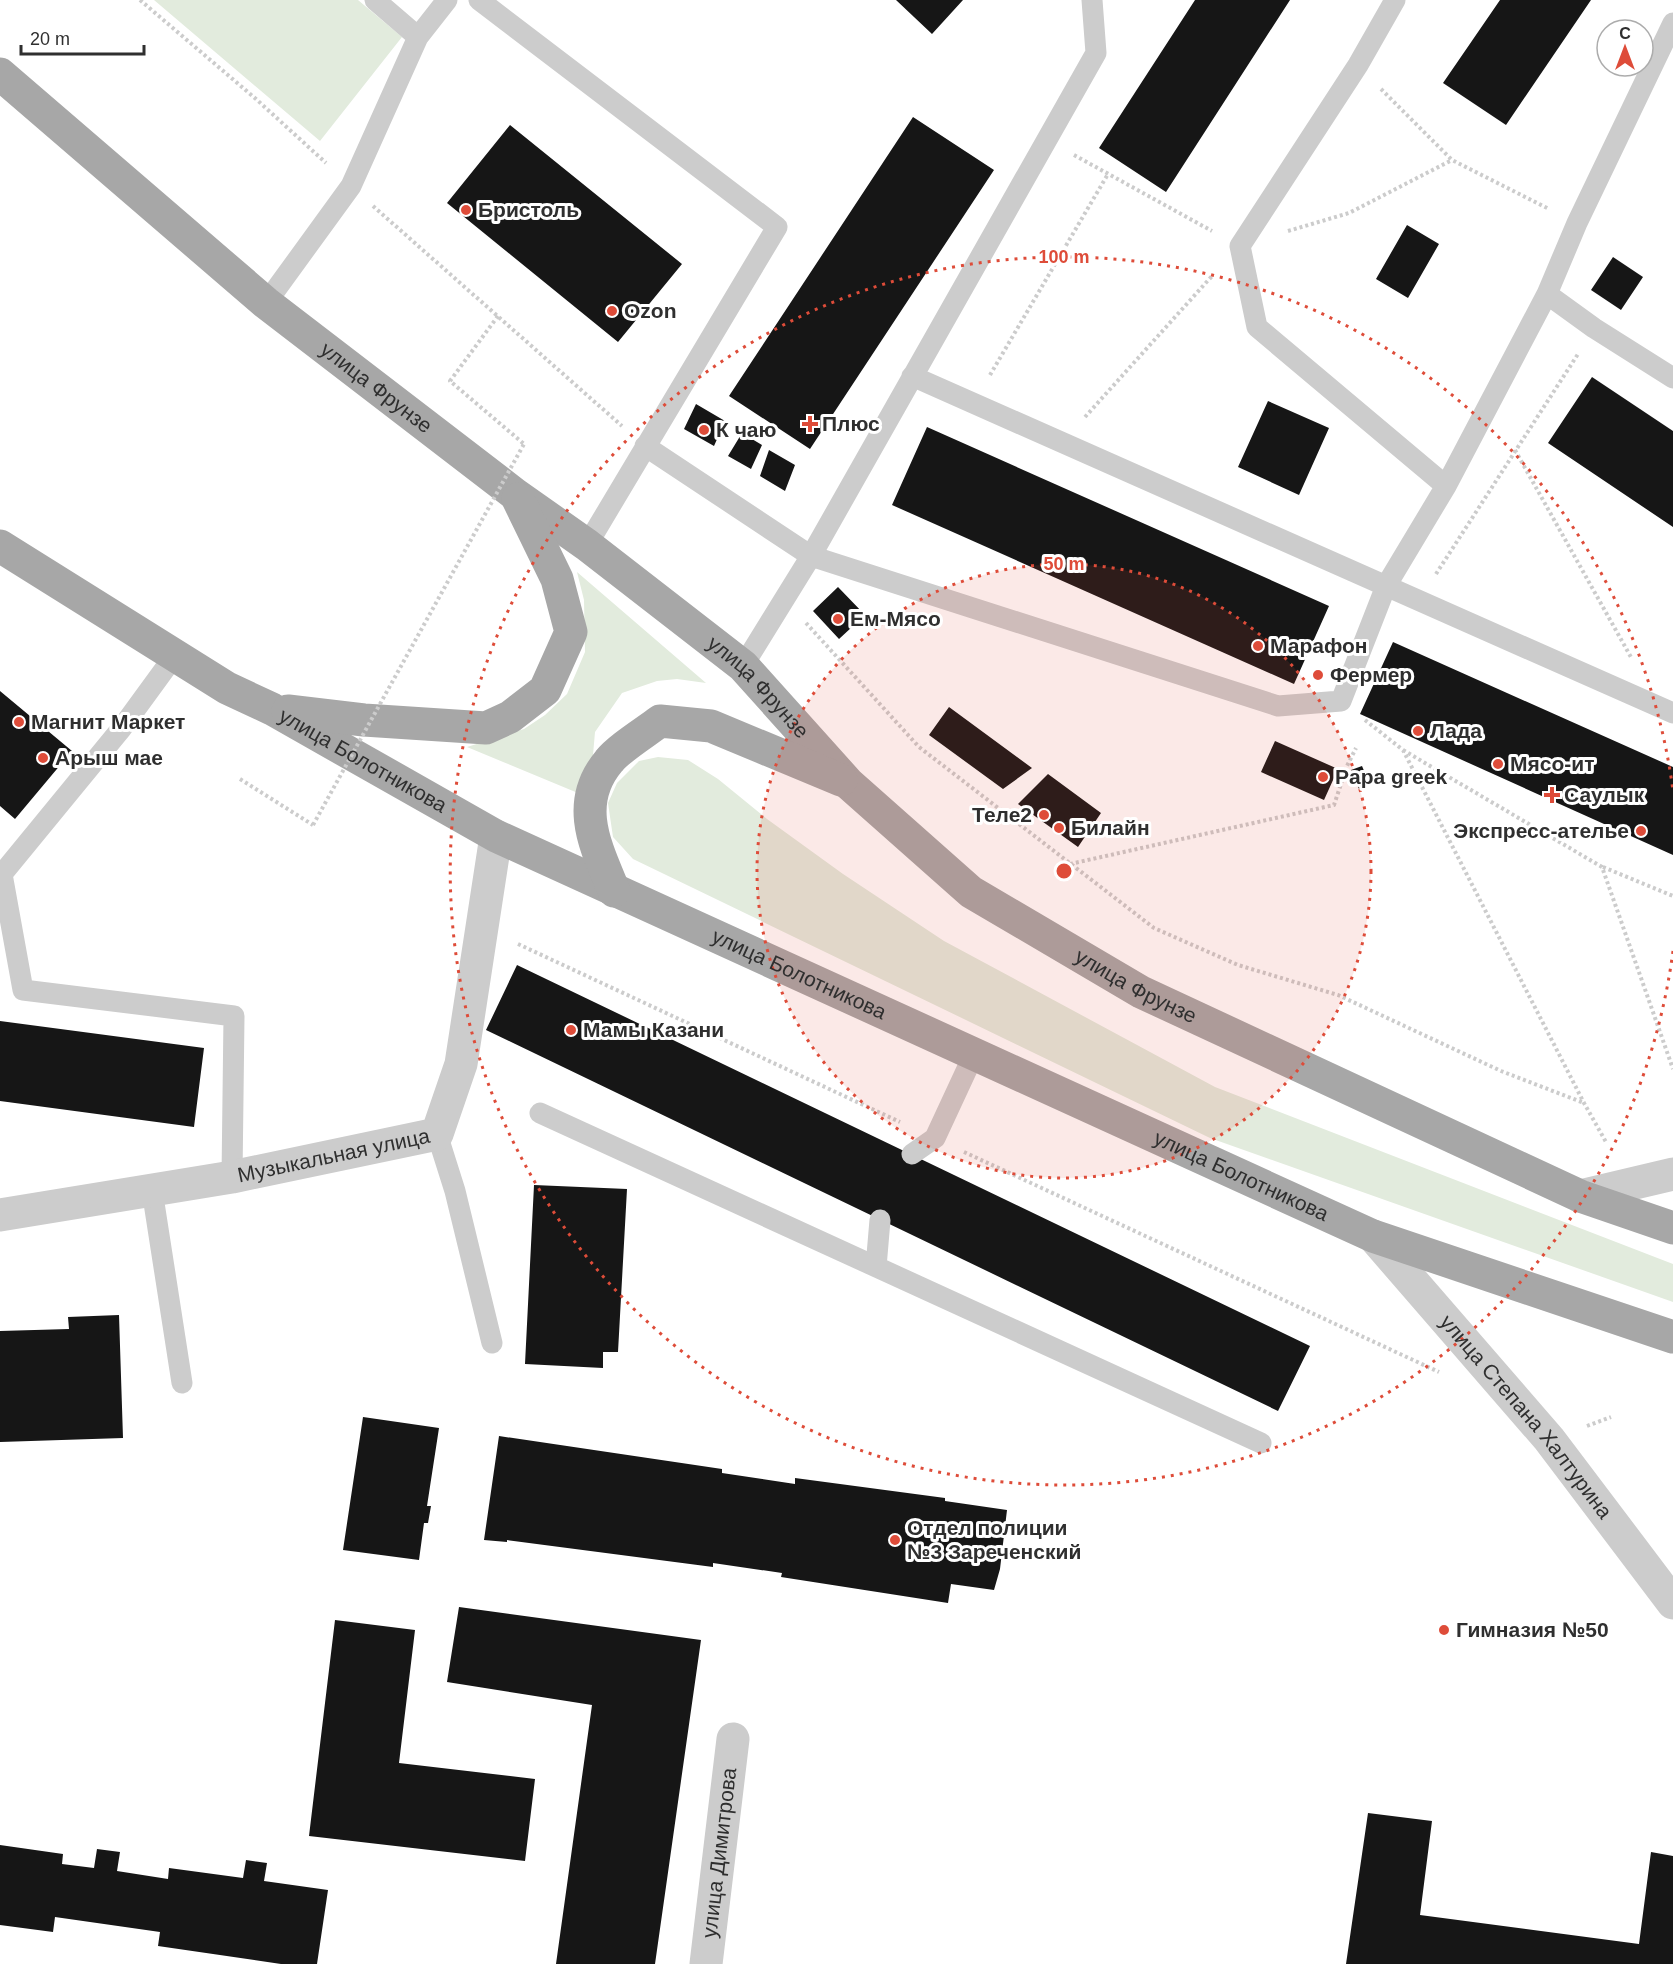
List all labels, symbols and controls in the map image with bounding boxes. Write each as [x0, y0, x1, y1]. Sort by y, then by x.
scale bar [21, 18, 144, 56]
north arrow [1595, 18, 1655, 78]
text: С [1619, 25, 1631, 42]
text: 20 m [30, 29, 70, 49]
place label: Бристоль [478, 198, 579, 221]
marker: Бристоль [459, 203, 473, 217]
text: 100 m [1038, 247, 1090, 267]
place label: Ozon [624, 299, 677, 322]
marker: Ozon [605, 304, 619, 318]
street label: улица Фрунзе [316, 337, 437, 437]
place label: Плюс [822, 412, 880, 435]
marker: Плюс [803, 417, 817, 431]
place label: К чаю [716, 418, 777, 441]
marker: К чаю [697, 423, 711, 437]
text: 50 m [1043, 554, 1085, 574]
place label: Ем-Мясо [850, 607, 941, 630]
marker: Ем-Мясо [831, 612, 845, 626]
street label: улица Фрунзе [703, 631, 814, 742]
place label: Марафон [1270, 634, 1368, 657]
marker: Марафон [1251, 639, 1265, 653]
place label: Фермер [1330, 663, 1412, 686]
marker: Фермер [1311, 668, 1325, 682]
street label: улица Болотникова [275, 704, 451, 817]
place label: Магнит Маркет [31, 710, 185, 733]
marker: Магнит Маркет [12, 715, 26, 729]
place label: Лада [1430, 719, 1482, 742]
marker: Лада [1411, 724, 1425, 738]
place label: Арыш мае [55, 746, 163, 769]
marker: Арыш мае [36, 751, 50, 765]
place label: Мясо-ит [1510, 752, 1594, 775]
marker: Мясо-ит [1491, 757, 1505, 771]
place label: Papa greek [1335, 765, 1447, 788]
marker: Papa greek [1316, 770, 1330, 784]
place label: Саулык [1564, 783, 1645, 806]
marker: Саулык [1545, 788, 1559, 802]
place label: Теле2 [972, 803, 1032, 826]
marker: Теле2 [1037, 808, 1051, 822]
place label: Билайн [1071, 816, 1150, 839]
place label: Экспресс-ателье [1453, 819, 1629, 842]
marker: Билайн [1052, 821, 1066, 835]
marker: Экспресс-ателье [1634, 824, 1648, 838]
centre of rings [1054, 861, 1074, 881]
street label: улица Болотникова [708, 924, 890, 1024]
street label: улица Фрунзе [1071, 944, 1200, 1027]
place label: Мамы Казани [583, 1018, 724, 1041]
marker: Мамы Казани [564, 1023, 578, 1037]
street label: Музыкальная улица [235, 1124, 432, 1187]
street label: улица Болотникова [1151, 1126, 1332, 1225]
street label: улица Степана Халтурина [1436, 1310, 1617, 1523]
place label: Отдел полиции №3 Зареченский [907, 1516, 1081, 1563]
marker: Отдел полиции №3 Зареченский [888, 1533, 902, 1547]
place label: Гимназия №50 [1456, 1618, 1609, 1641]
marker: Гимназия №50 [1437, 1623, 1451, 1637]
street label: улица Димитрова [697, 1766, 741, 1939]

